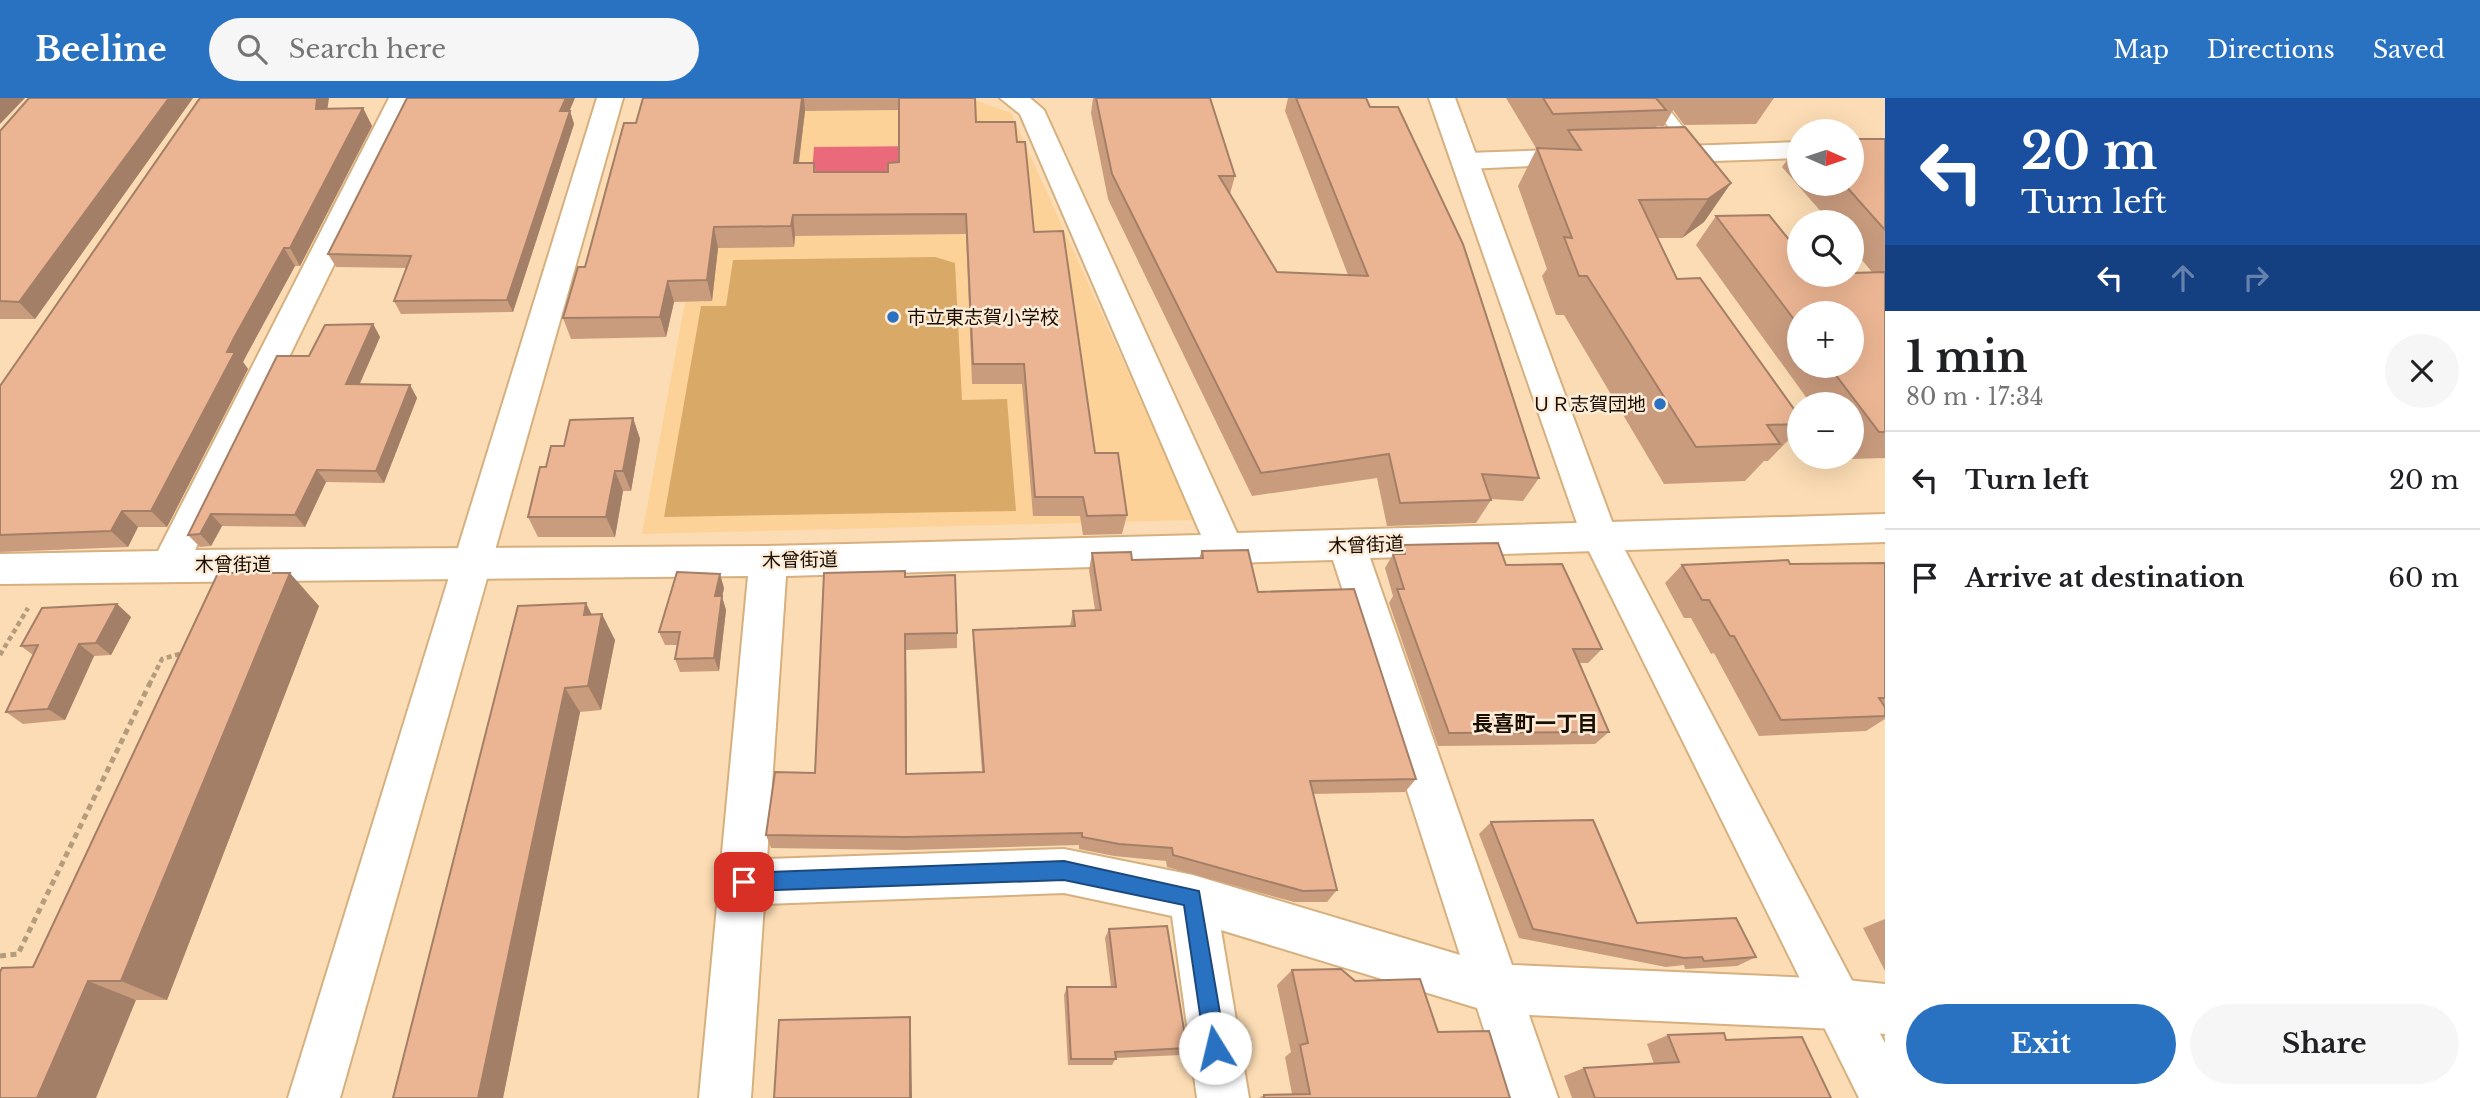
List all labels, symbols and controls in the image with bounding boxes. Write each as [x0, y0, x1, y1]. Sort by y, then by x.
search box [209, 18, 699, 81]
text: Beeline [35, 29, 167, 70]
icon: search [233, 30, 271, 68]
text: Search here [289, 33, 446, 65]
text: Map [2113, 35, 2169, 64]
text: Directions [2207, 35, 2335, 64]
text: Saved [2373, 35, 2445, 64]
north arrow [1787, 119, 1864, 196]
map controls [1787, 119, 1864, 469]
text: 20 m [2021, 121, 2157, 182]
icon: left [1906, 126, 1997, 217]
text: Turn left [2021, 182, 2167, 222]
button: search [1787, 210, 1864, 287]
icon: left [2091, 259, 2129, 297]
icon: ahead [2164, 259, 2202, 297]
icon: right [2237, 259, 2275, 297]
button: + [1787, 301, 1864, 378]
place label: 市立東志賀小学校 [907, 306, 1059, 329]
marker: 市立東志賀小学校 [885, 309, 901, 325]
text: 1 min [1906, 331, 2028, 383]
button: close [2385, 334, 2459, 408]
text: 80 m · 17:34 [1906, 383, 2043, 411]
button: − [1787, 392, 1864, 469]
place label: ＵＲ志賀団地 [1532, 393, 1646, 416]
marker: ＵＲ志賀団地 [1652, 396, 1668, 412]
icon: left [1906, 461, 1944, 499]
text: Turn left [1965, 464, 2089, 496]
text: 20 m [2389, 464, 2459, 496]
street label: 木曾街道 [1328, 532, 1404, 558]
street label: 木曾街道 [762, 548, 838, 572]
street label: 木曾街道 [195, 553, 271, 576]
icon: arrive [1906, 559, 1944, 597]
text: Arrive at destination [1965, 562, 2245, 594]
text: 60 m [2388, 562, 2459, 594]
district label: 長喜町一丁目 [1472, 711, 1598, 737]
pin [714, 852, 774, 912]
icon: arrive [725, 863, 763, 901]
button: Exit [1906, 1004, 2176, 1084]
button: Share [2190, 1004, 2459, 1084]
position arrow [1178, 1011, 1252, 1085]

